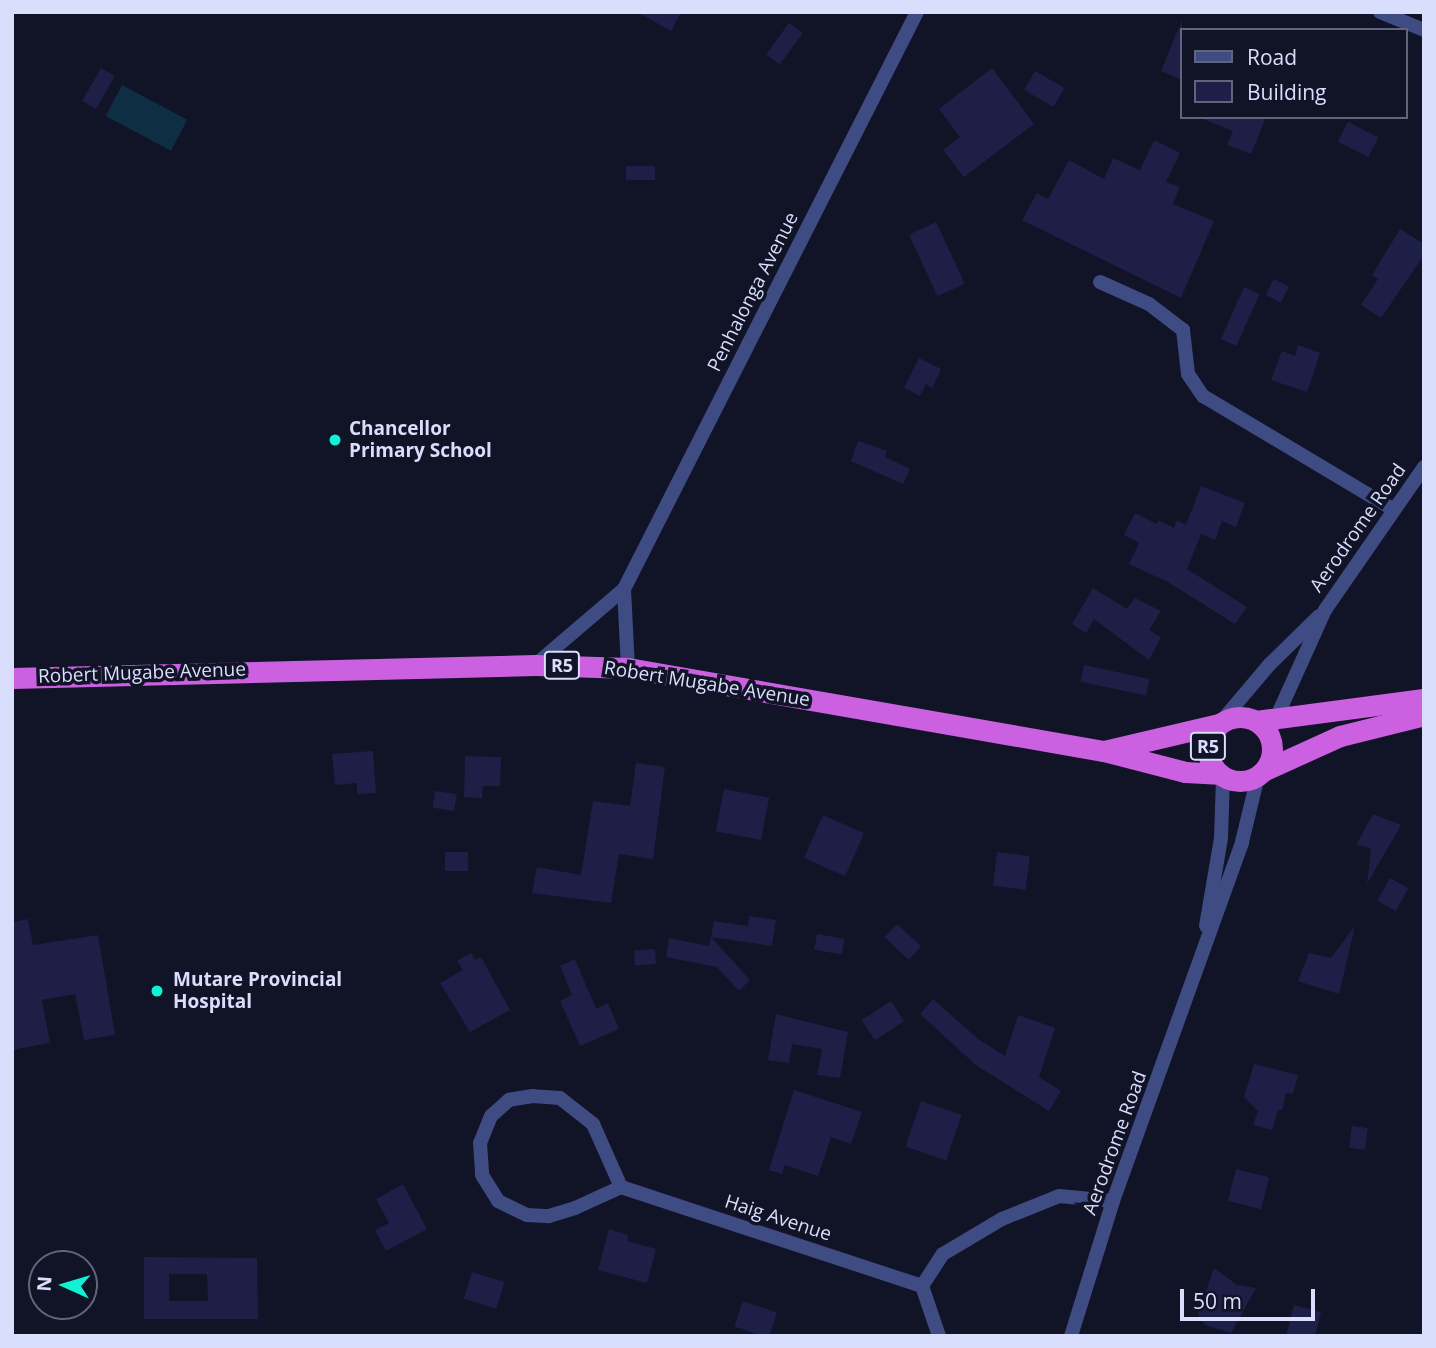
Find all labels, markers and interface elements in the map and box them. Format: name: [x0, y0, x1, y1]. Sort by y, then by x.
legend: [1180, 28, 1408, 119]
text: Road: [1247, 43, 1297, 71]
text: Building: [1247, 78, 1326, 106]
street label: Penhalonga Avenue: [703, 209, 803, 375]
place label: Chancellor Primary School: [349, 418, 492, 462]
marker: Chancellor Primary School: [327, 432, 343, 448]
street label: Aerodrome Road: [1305, 460, 1411, 596]
road number: R5: [543, 650, 581, 680]
street label: Robert Mugabe Avenue: [603, 656, 811, 712]
street label: Robert Mugabe Avenue: [38, 658, 246, 688]
road number: R5: [1189, 732, 1227, 760]
place label: Mutare Provincial Hospital: [173, 969, 342, 1013]
marker: Mutare Provincial Hospital: [147, 981, 167, 1001]
street label: Aerodrome Road: [1078, 1068, 1152, 1218]
street label: Haig Avenue: [722, 1190, 834, 1246]
north arrow: [28, 1250, 98, 1320]
scale bar: [1184, 1274, 1319, 1318]
text: N: [31, 1275, 58, 1292]
text: 50 m: [1193, 1287, 1242, 1315]

